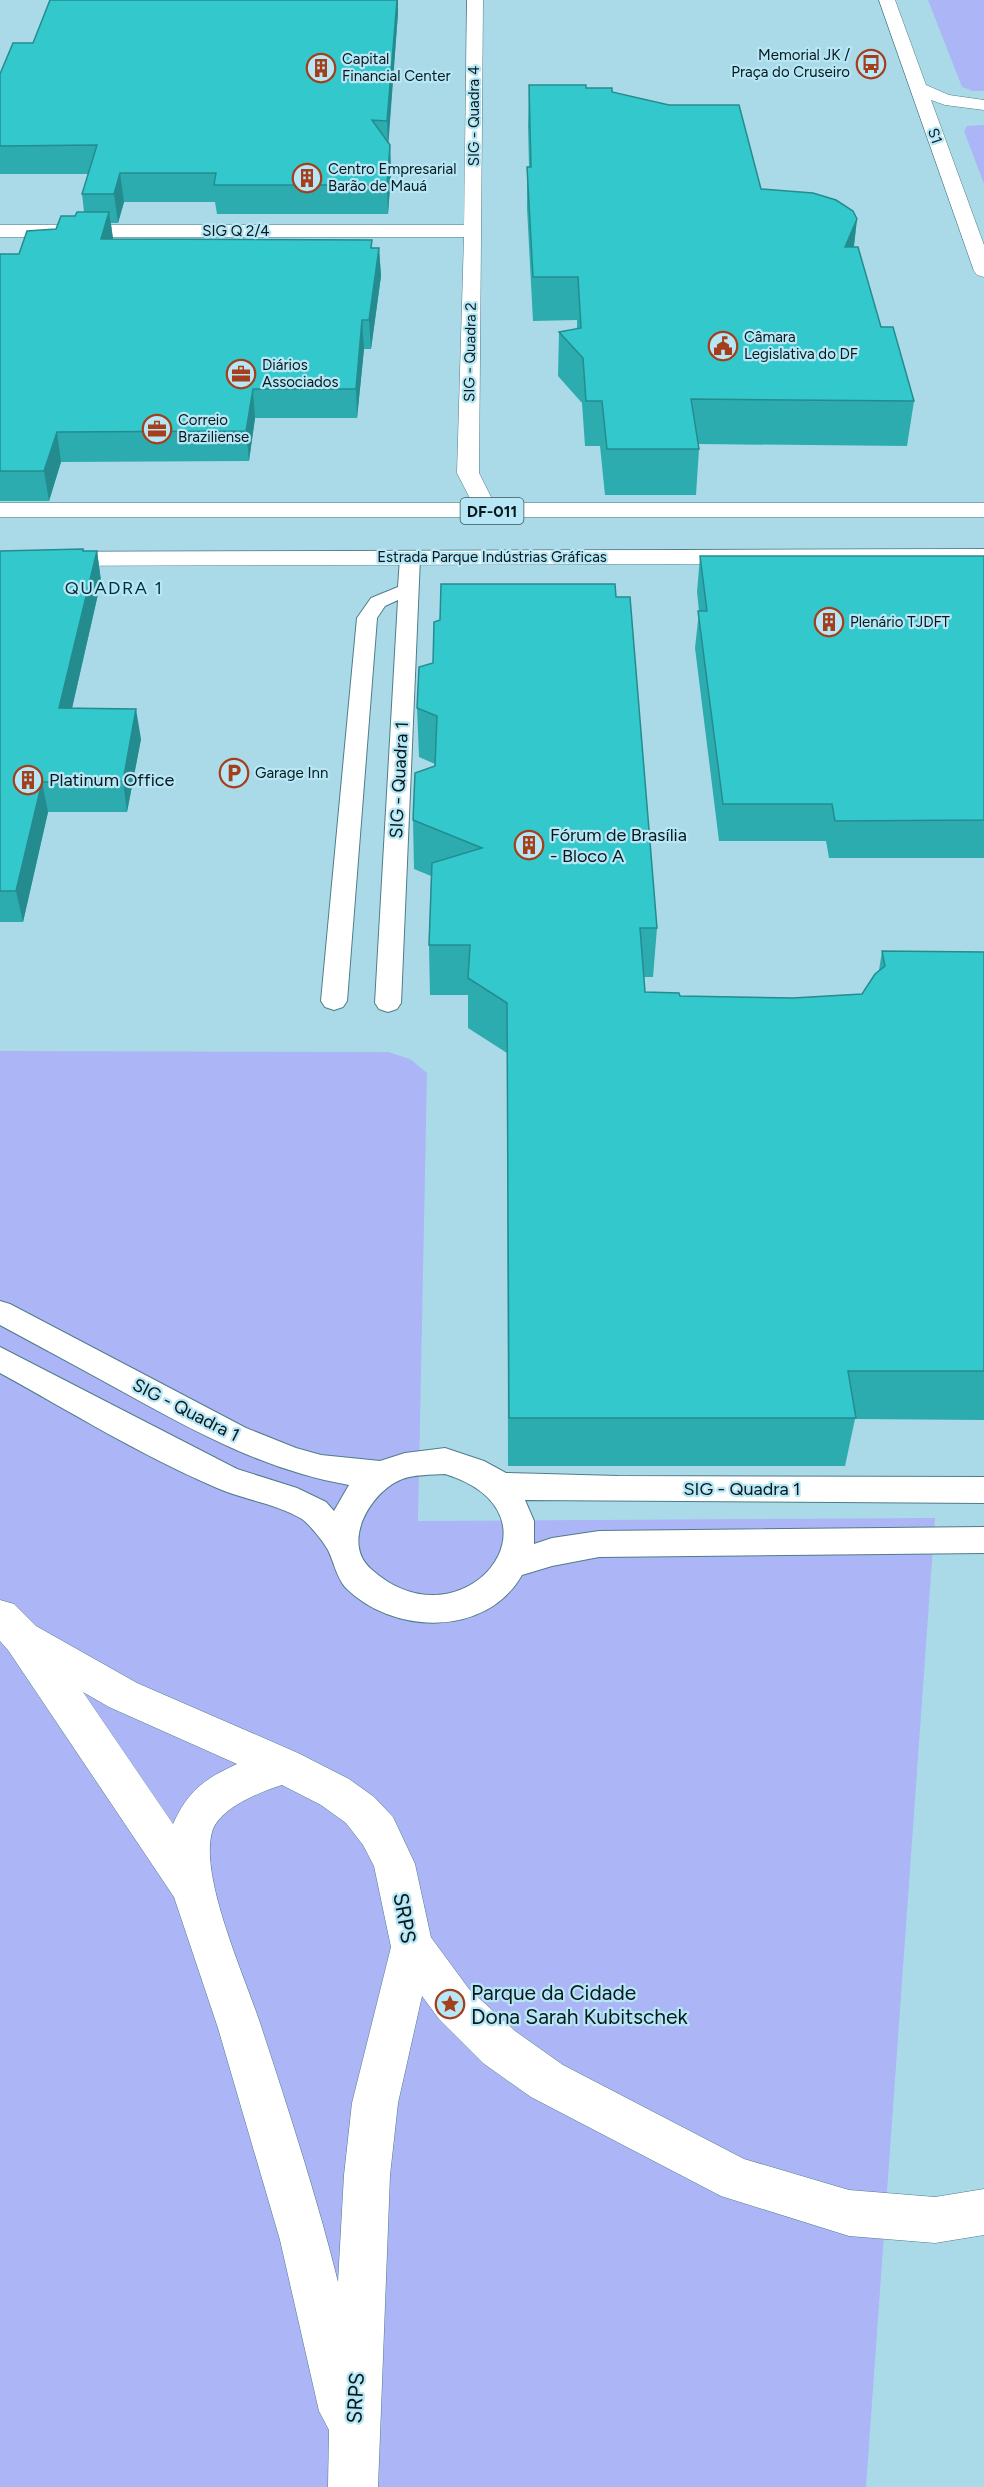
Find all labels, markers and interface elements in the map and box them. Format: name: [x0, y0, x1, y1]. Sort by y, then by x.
place label: Memorial JK / Praça do Cruseiro: [731, 46, 850, 81]
bus stop icon: Memorial JK / Praça do Cruseiro: [855, 48, 887, 80]
place label: Capital Financial Center: [342, 50, 451, 85]
building icon: Capital Financial Center: [305, 52, 337, 84]
street label: SIG - Quadra 4: [465, 66, 483, 166]
street label: S1: [924, 126, 946, 146]
place label: Centro Empresarial Barão de Mauá: [328, 160, 456, 195]
building icon: Centro Empresarial Barão de Mauá: [291, 162, 323, 194]
street label: SIG Q 2/4: [202, 222, 270, 240]
street label: SIG - Quadra 2: [460, 302, 480, 402]
place label: Câmara Legislativa do DF: [744, 328, 858, 363]
public building icon: Câmara Legislativa do DF: [707, 330, 739, 362]
place label: Diários Associados: [262, 356, 339, 391]
office icon: Diários Associados: [225, 358, 257, 390]
place label: Correio Braziliense: [178, 411, 249, 446]
office icon: Correio Braziliense: [141, 413, 173, 445]
road number: DF-011: [460, 498, 524, 524]
street label: Estrada Parque Indústrias Gráficas: [377, 548, 607, 566]
district label: QUADRA 1: [65, 577, 163, 599]
building icon: Plenário TJDFT: [813, 606, 845, 638]
place label: Plenário TJDFT: [850, 613, 951, 631]
street label: SIG - Quadra 1: [385, 721, 413, 839]
parking icon: Garage Inn: [218, 757, 250, 789]
building icon: Platinum Office: [12, 764, 44, 796]
place label: Garage Inn: [255, 764, 328, 782]
place label: Platinum Office: [49, 769, 175, 791]
place label: Fórum de Brasília - Bloco A: [550, 824, 687, 867]
building icon: Fórum de Brasília - Bloco A: [513, 829, 545, 861]
street label: SIG - Quadra 1: [129, 1374, 243, 1446]
street label: SIG - Quadra 1: [684, 1478, 800, 1500]
street label: SRPS: [388, 1891, 422, 1945]
place label: Parque da Cidade Dona Sarah Kubitschek: [471, 1980, 688, 2029]
place icon: Parque da Cidade Dona Sarah Kubitschek: [434, 1988, 466, 2020]
street label: SRPS: [341, 2372, 369, 2424]

